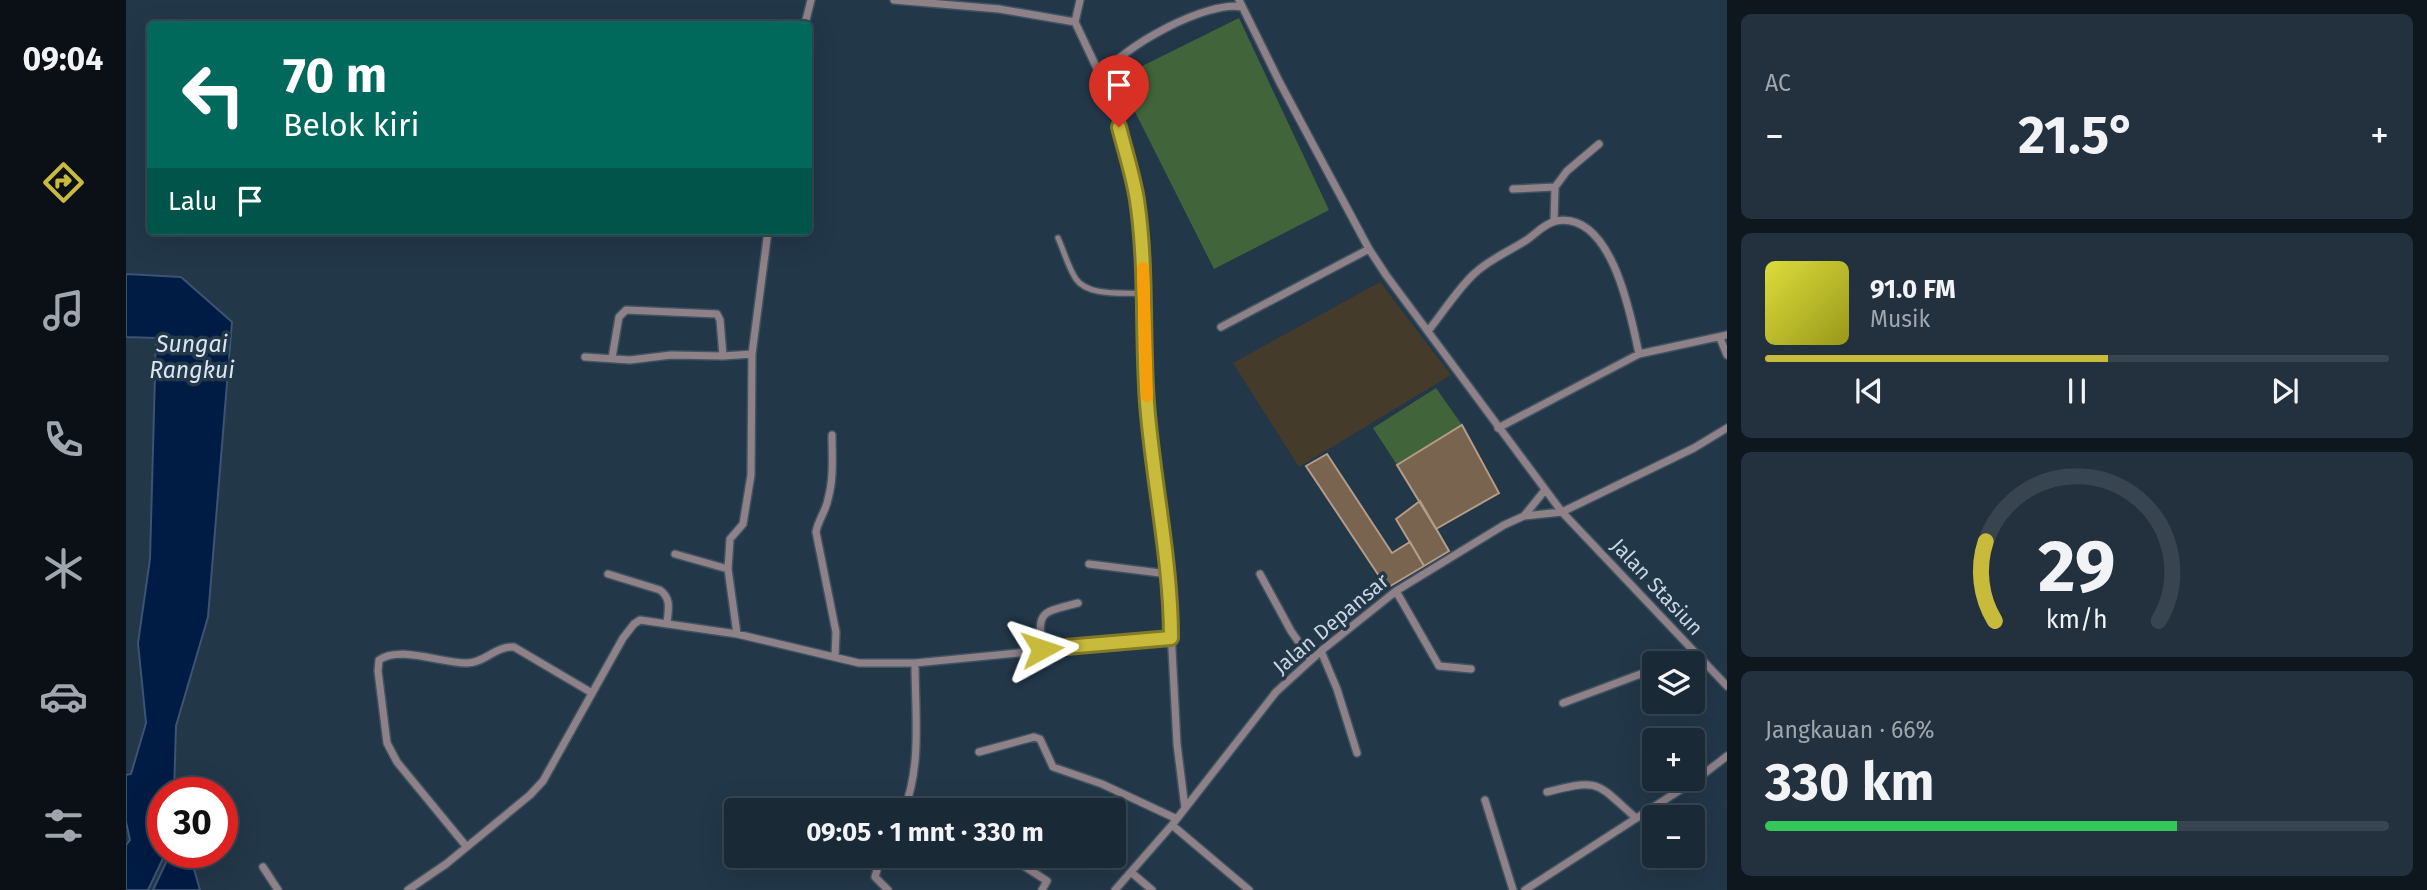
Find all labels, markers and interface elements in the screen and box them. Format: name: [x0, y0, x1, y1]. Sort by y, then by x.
text: 09:04: [23, 40, 103, 78]
text: 70 m: [283, 46, 387, 105]
icon: left: [168, 49, 259, 140]
pin: [1089, 55, 1149, 127]
icon: arrive: [1100, 66, 1138, 104]
text: AC: [1765, 69, 1791, 97]
text: 21.5°: [2018, 104, 2136, 167]
text: Belok kiri: [283, 106, 419, 144]
text: −: [1765, 113, 1784, 159]
text: +: [2370, 113, 2389, 159]
icon: directions: [39, 158, 88, 207]
icon: arrive: [231, 182, 269, 220]
text: Lalu: [168, 186, 217, 217]
text: 91.0 FM: [1870, 274, 1956, 305]
icon: music: [39, 286, 88, 335]
text: Musik: [1870, 305, 1930, 333]
water label: Sungai Rangkui: [149, 330, 235, 384]
icon: previous: [1850, 372, 1888, 410]
icon: pause: [2058, 372, 2096, 410]
icon: next: [2266, 372, 2304, 410]
icon: phone: [39, 415, 88, 464]
text: 29: [2038, 523, 2116, 610]
street label: Jalan Stasiun: [1605, 533, 1709, 641]
icon: climate: [39, 544, 88, 593]
street label: Jalan Depansar: [1268, 568, 1394, 680]
text: km/h: [2046, 604, 2108, 634]
position arrow: [1005, 612, 1079, 686]
map controls: [1642, 651, 1705, 868]
button: layers: [1642, 651, 1705, 714]
icon: car: [39, 672, 88, 721]
text: Jangkauan · 66%: [1765, 716, 1935, 744]
button: +: [1642, 728, 1705, 791]
text: 330 km: [1765, 751, 1934, 814]
speed limit sign: 30: [147, 777, 238, 868]
icon: filters: [39, 801, 88, 850]
button: −: [1642, 805, 1705, 868]
text: 09:05 · 1 mnt · 330 m: [806, 817, 1044, 848]

